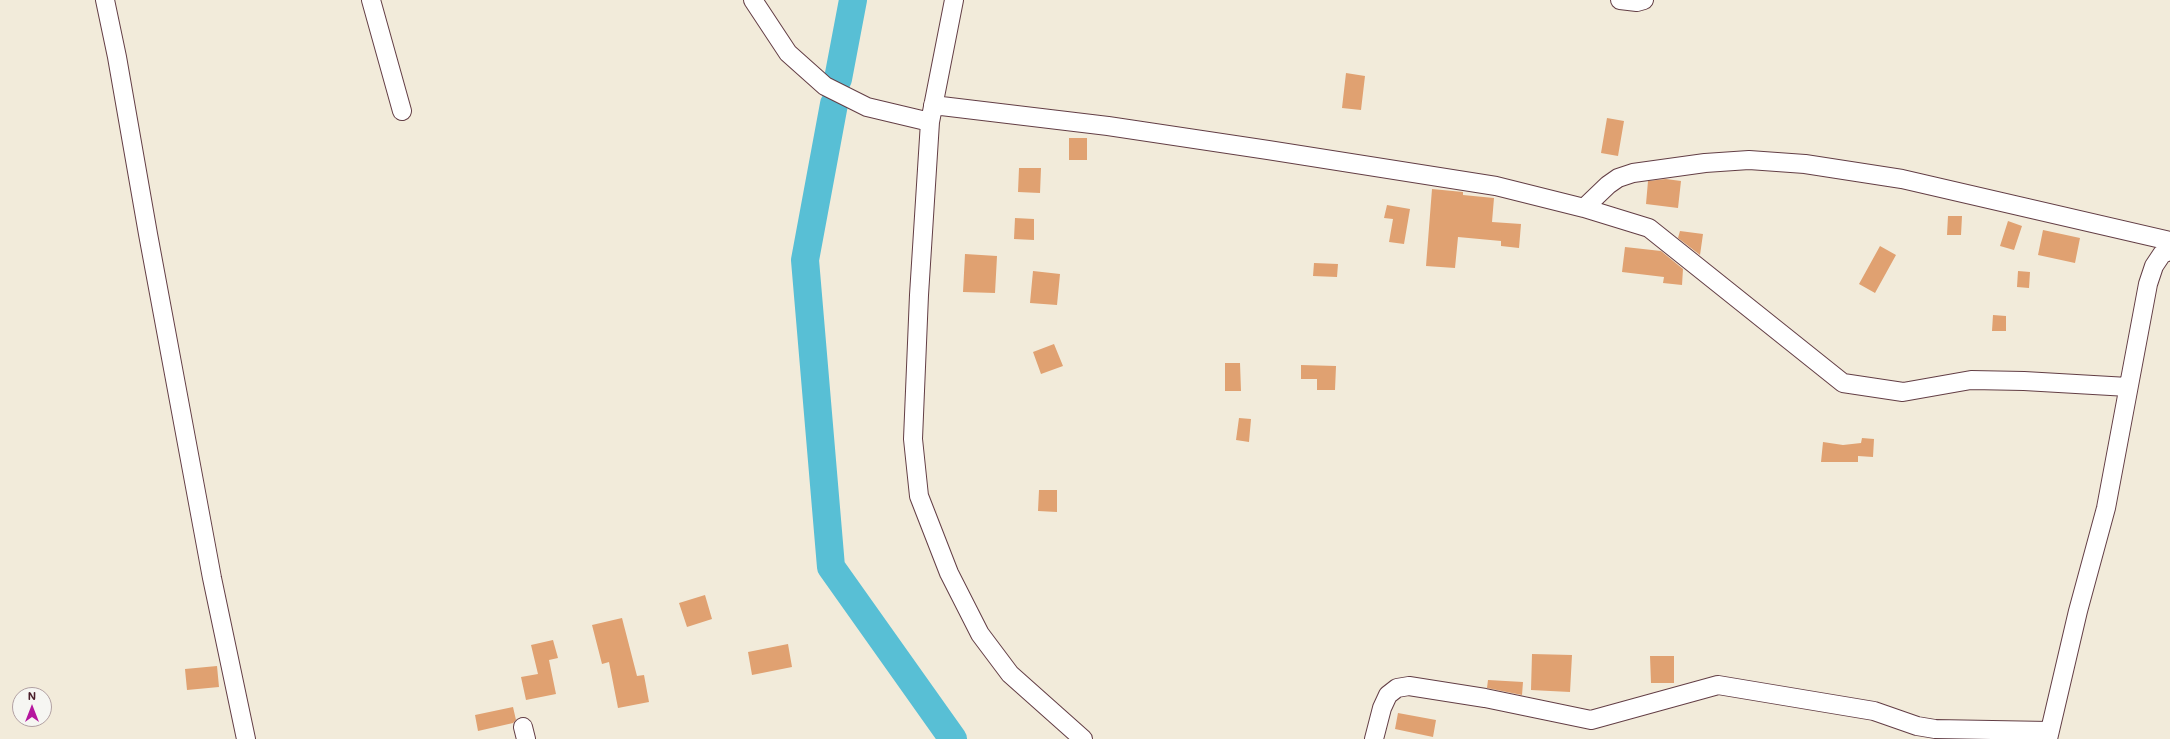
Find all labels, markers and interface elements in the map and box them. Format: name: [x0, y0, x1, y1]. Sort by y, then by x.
north arrow: [12, 687, 52, 727]
text: N: [28, 688, 36, 703]

